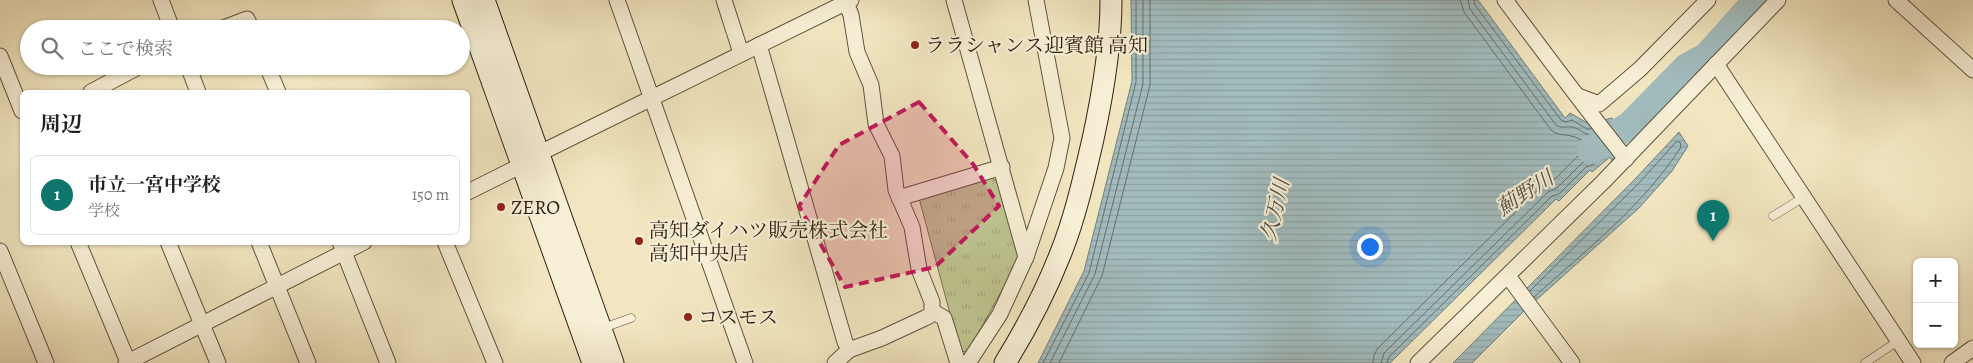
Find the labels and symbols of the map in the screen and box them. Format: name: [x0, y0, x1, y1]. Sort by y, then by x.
place label: ララシャンス迎賓館 高知: [925, 32, 1148, 59]
marker: ララシャンス迎賓館 高知: [909, 39, 921, 51]
water label: 薊野川: [1491, 163, 1561, 222]
water label: 久万川: [1254, 174, 1296, 244]
place label: ZERO: [511, 194, 560, 221]
pin: 1: [1697, 200, 1729, 241]
marker: ZERO: [495, 201, 507, 213]
place label: 高知ダイハツ販売株式会社 高知中央店: [649, 217, 888, 267]
your location: [1357, 234, 1383, 260]
marker: 高知ダイハツ販売株式会社 高知中央店: [633, 235, 645, 247]
place label: コスモス: [698, 304, 778, 331]
marker: コスモス: [682, 311, 694, 323]

